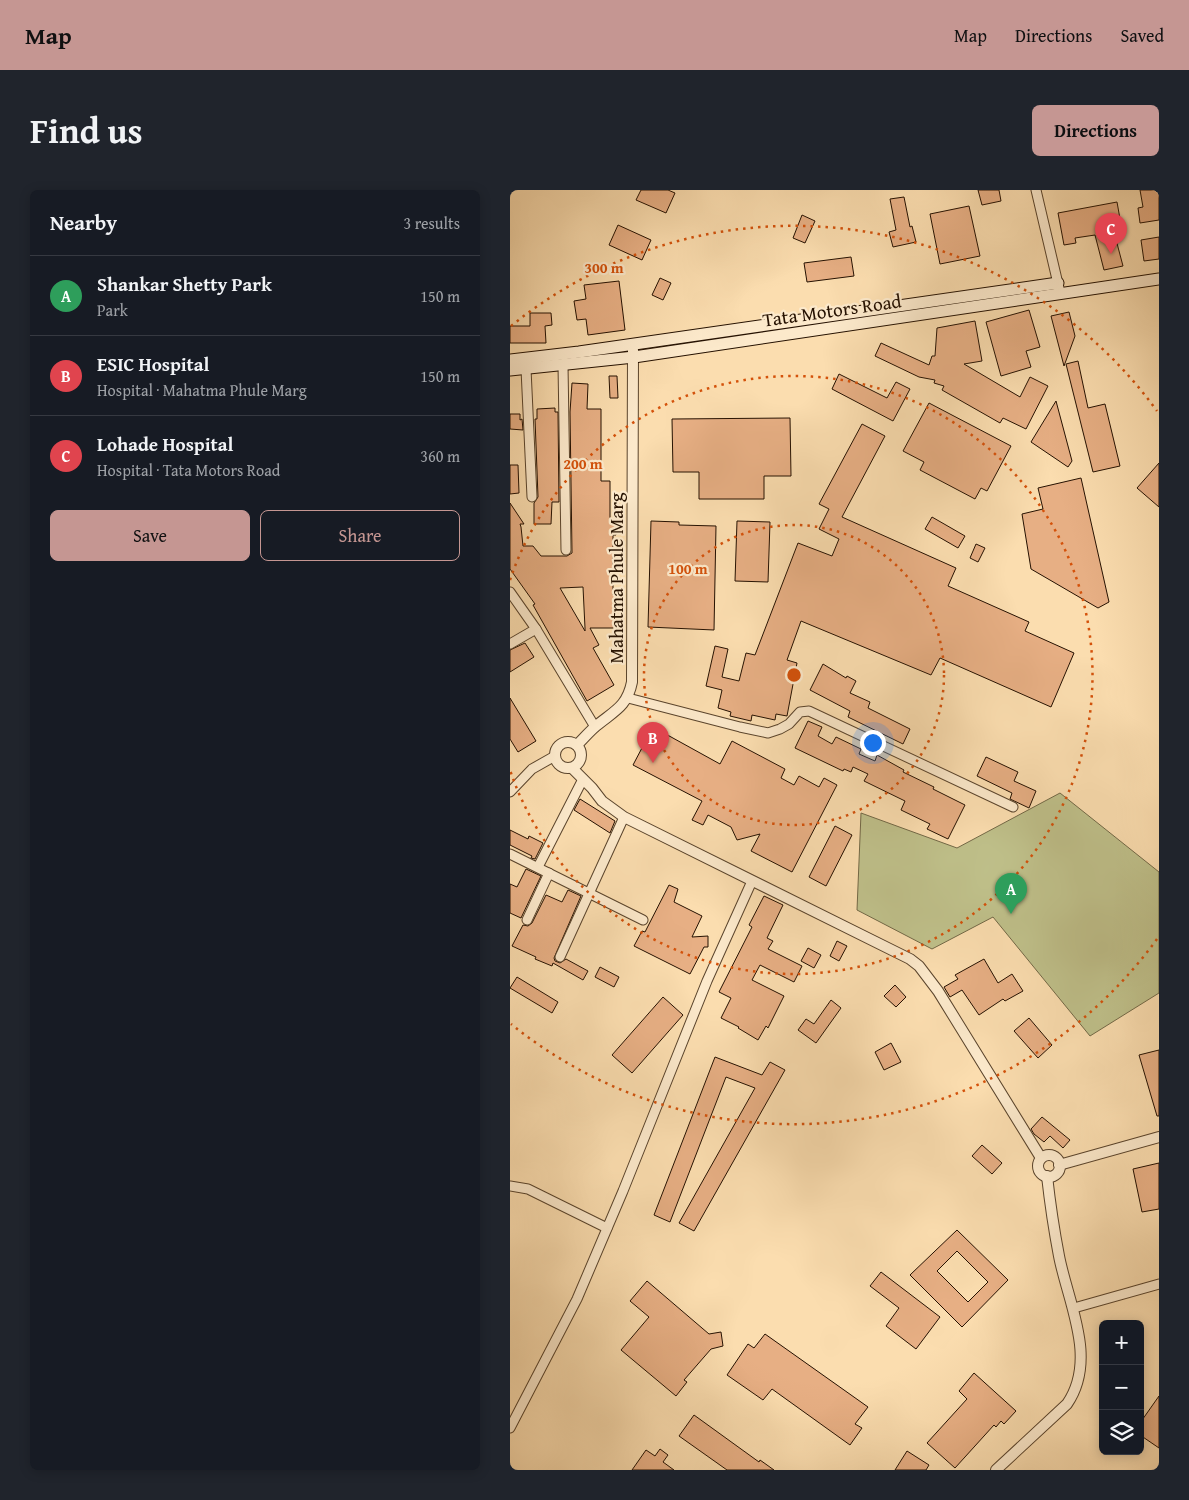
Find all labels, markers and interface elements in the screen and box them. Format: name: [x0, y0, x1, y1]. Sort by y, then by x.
text: Map: [25, 18, 72, 53]
text: Map: [954, 22, 987, 49]
text: Directions: [1015, 22, 1092, 49]
text: Saved: [1120, 22, 1164, 49]
text: Find us: [30, 105, 143, 156]
button: Directions: [1032, 105, 1159, 156]
text: Nearby: [50, 207, 117, 238]
text: 3 results: [403, 211, 460, 235]
pin: C: [1095, 213, 1127, 254]
text: 300 m: [584, 257, 624, 278]
text: Shankar Shetty Park: [97, 270, 272, 298]
text: A: [61, 284, 71, 308]
text: 150 m: [420, 284, 460, 308]
street label: Tata Motors Road: [761, 286, 904, 334]
text: Park: [97, 298, 128, 322]
text: ESIC Hospital: [97, 350, 209, 378]
text: B: [61, 364, 71, 388]
text: 150 m: [420, 364, 460, 388]
text: Hospital · Mahatma Phule Marg: [97, 378, 307, 402]
text: Lohade Hospital: [97, 430, 233, 458]
text: C: [61, 444, 71, 468]
text: 360 m: [420, 444, 460, 468]
text: 200 m: [563, 453, 603, 474]
text: Hospital · Tata Motors Road: [97, 458, 280, 482]
street label: Mahatma Phule Marg: [602, 492, 630, 664]
button: Save: [50, 510, 250, 561]
button: Share: [260, 510, 460, 561]
text: 100 m: [668, 558, 708, 579]
centre of rings: [785, 666, 803, 684]
pin: B: [637, 722, 669, 763]
your location: [860, 730, 886, 756]
pin: A: [995, 873, 1027, 914]
map controls: [1099, 1320, 1144, 1455]
button: +: [1099, 1320, 1144, 1365]
button: −: [1099, 1365, 1144, 1410]
button: layers: [1099, 1410, 1144, 1455]

